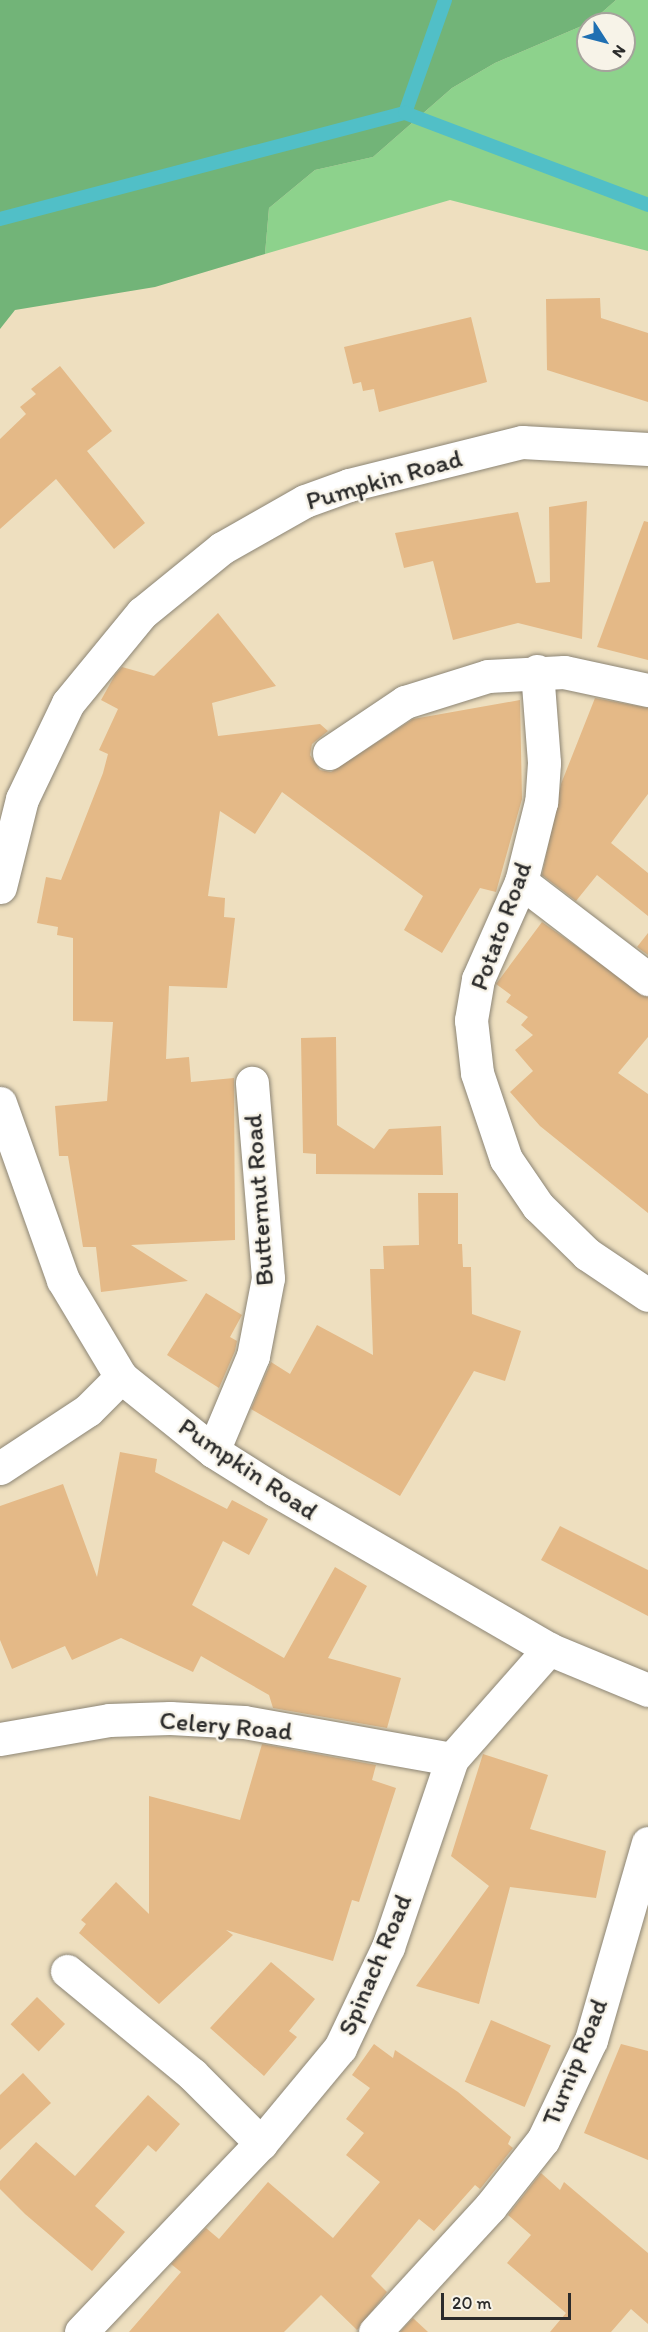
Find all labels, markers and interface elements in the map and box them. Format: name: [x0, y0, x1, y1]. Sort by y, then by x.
north arrow: [576, 12, 636, 72]
text: N: [608, 42, 630, 62]
street label: Pumpkin Road: [303, 443, 465, 517]
street label: Potato Road: [463, 857, 539, 995]
street label: Butternut Road: [237, 1113, 281, 1287]
street label: Pumpkin Road: [173, 1411, 323, 1527]
street label: Celery Road: [159, 1705, 293, 1747]
street label: Spinach Road: [331, 1890, 419, 2040]
street label: Turnip Road: [536, 1994, 614, 2130]
scale bar: [444, 2281, 574, 2319]
text: 20 m: [452, 2292, 492, 2314]

